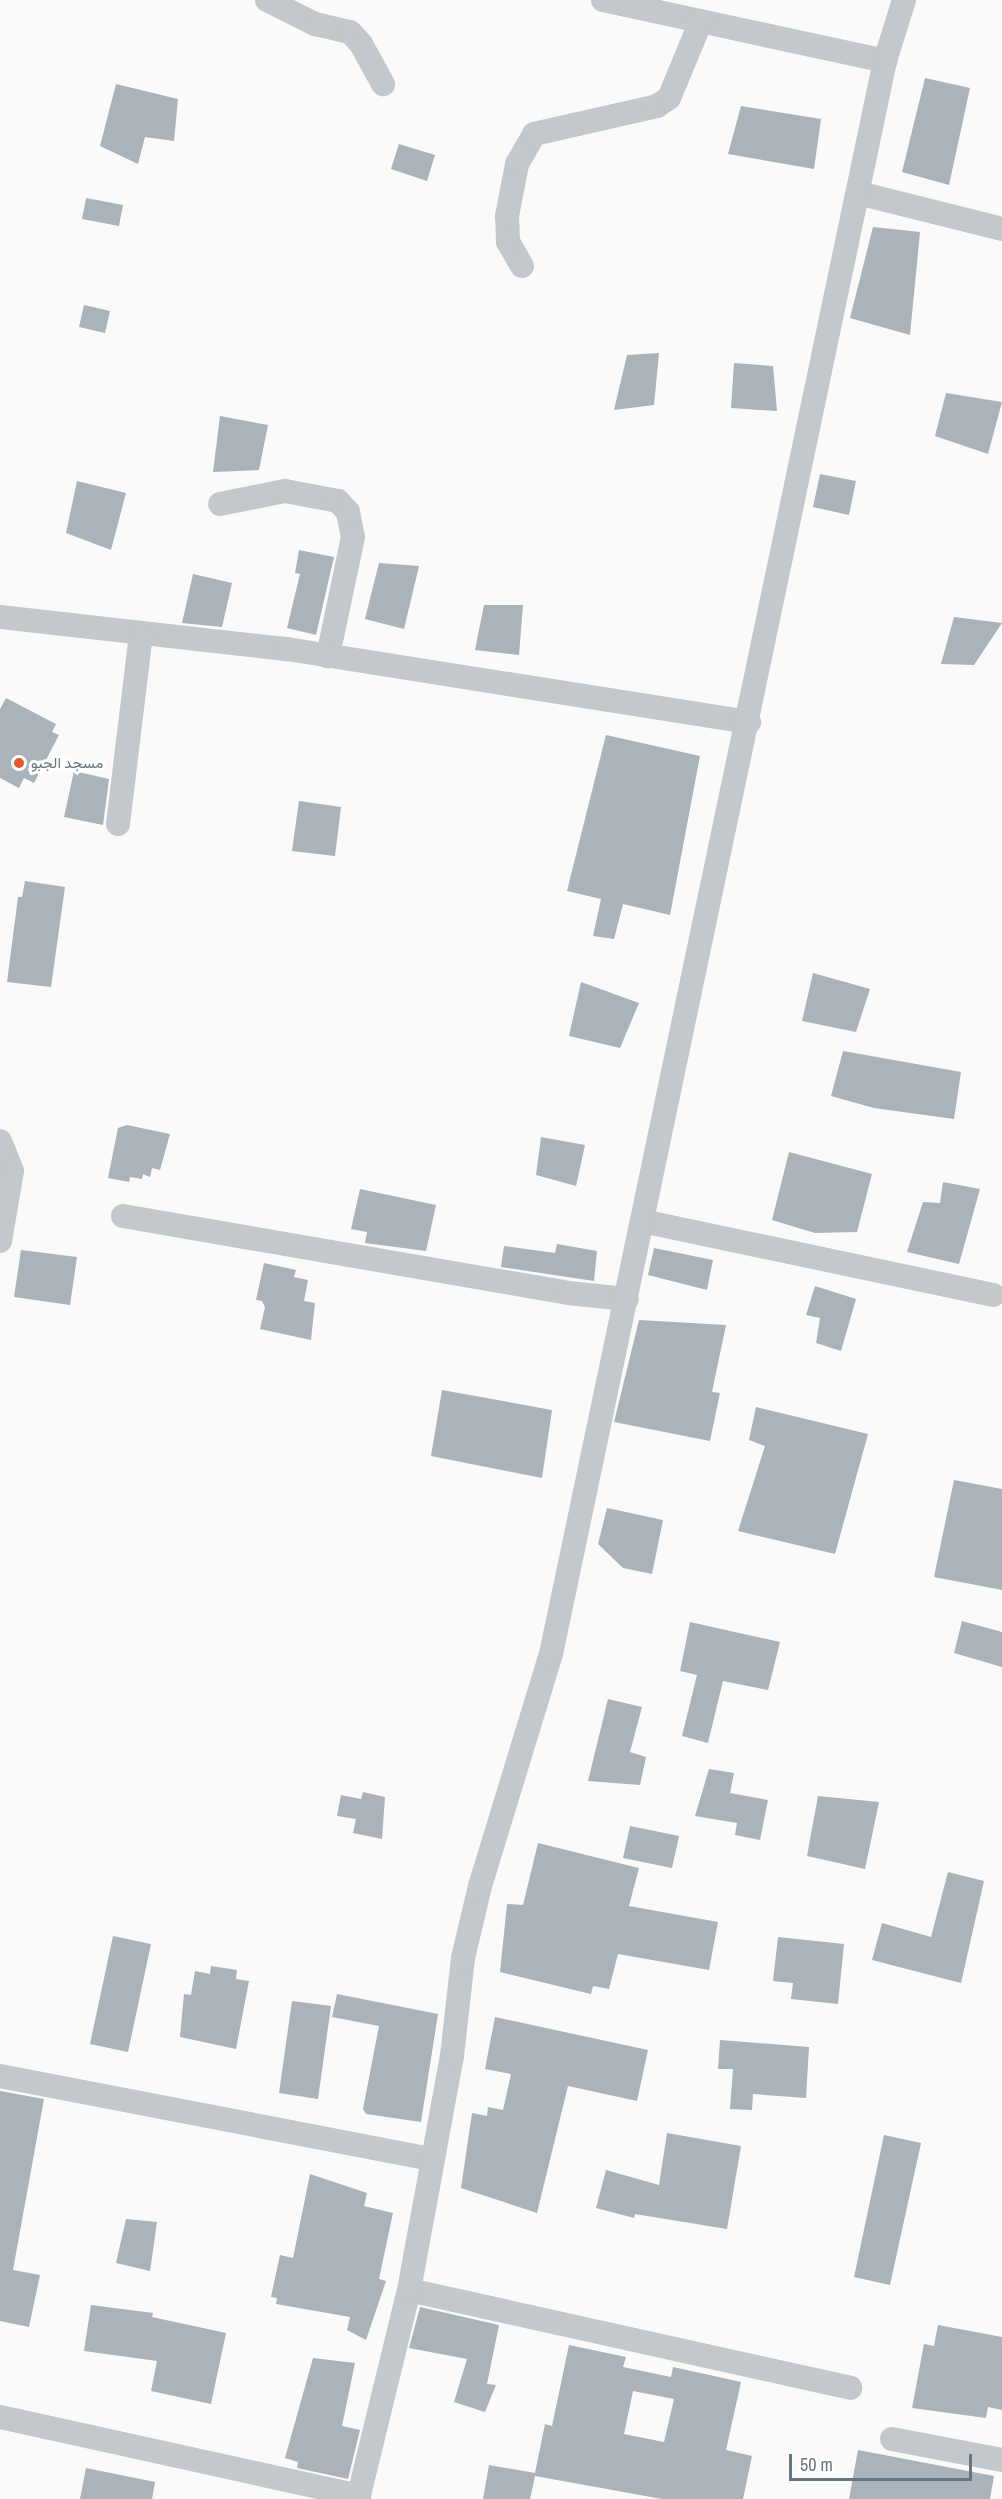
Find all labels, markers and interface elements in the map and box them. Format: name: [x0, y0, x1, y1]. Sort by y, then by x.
place label: مسجد الجبو: [31, 754, 103, 772]
marker: مسجد الجبو: [12, 756, 26, 770]
scale bar: [792, 2442, 975, 2480]
text: 50 m: [800, 2452, 833, 2477]

